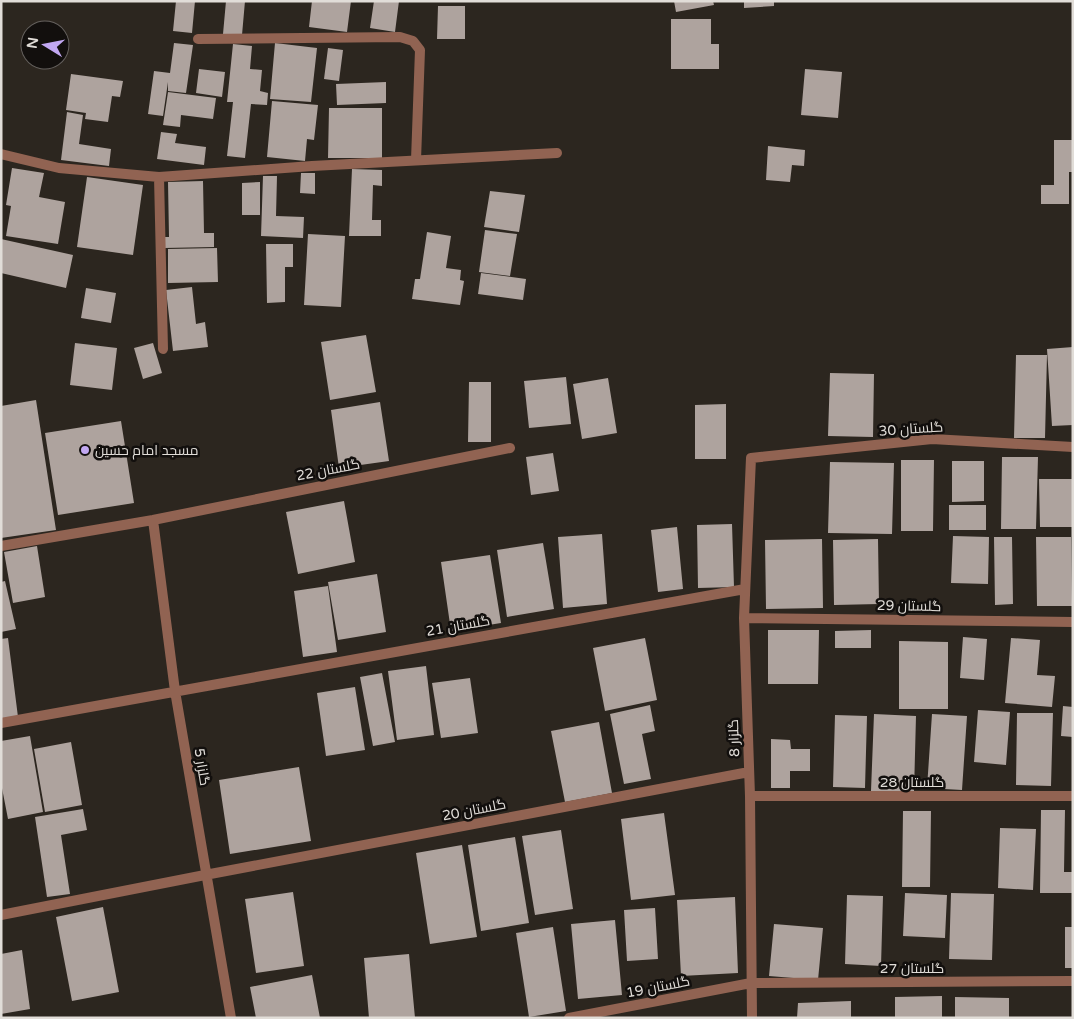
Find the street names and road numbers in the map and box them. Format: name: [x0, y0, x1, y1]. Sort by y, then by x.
street label: گلستان 30: [878, 418, 944, 440]
street label: گلستان 22: [295, 455, 361, 485]
street label: گلستان 29: [877, 597, 941, 615]
street label: گلستان 21: [425, 612, 491, 640]
street label: گلزار 8: [725, 719, 743, 757]
street label: گلزار 5: [191, 747, 213, 787]
street label: گلستان 28: [880, 774, 944, 791]
street label: گلستان 20: [441, 795, 507, 825]
street label: گلستان 27: [880, 960, 944, 977]
street label: گلستان 19: [625, 972, 691, 1002]

